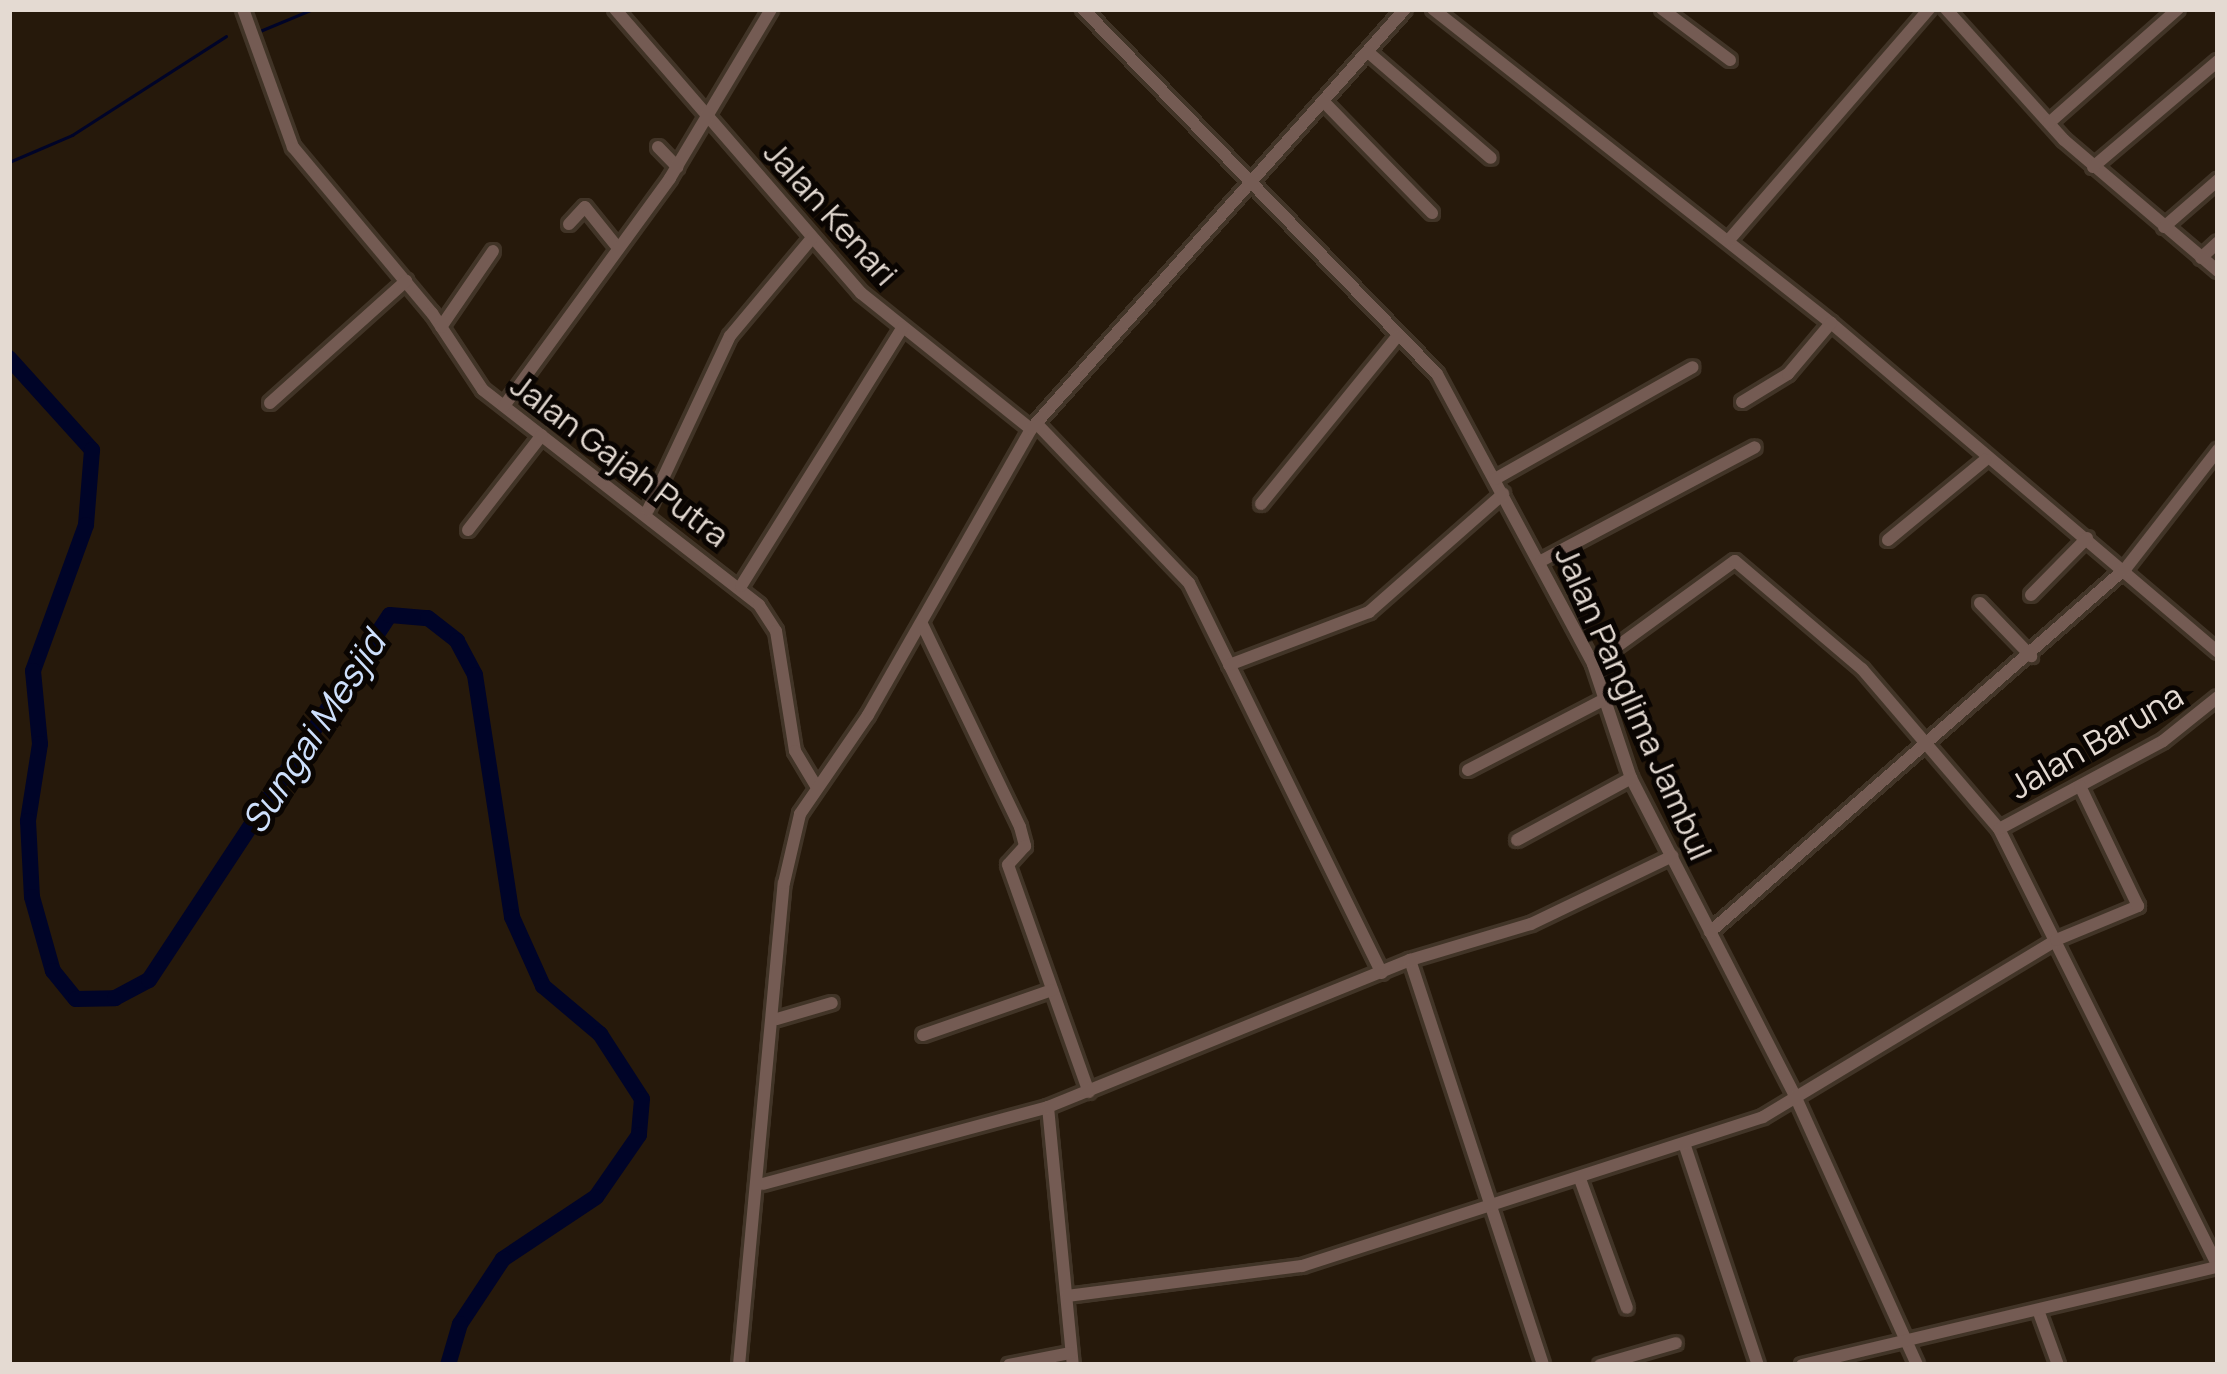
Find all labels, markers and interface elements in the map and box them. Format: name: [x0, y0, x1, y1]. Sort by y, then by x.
street label: Jalan Kenari: [756, 133, 906, 293]
street label: Jalan Gajah Putra: [503, 365, 737, 555]
street label: Jalan Panglima Jambul: [1547, 540, 1721, 866]
water label: Sungai Mesjid: [232, 623, 394, 841]
street label: Jalan Baruna: [2002, 675, 2190, 807]

